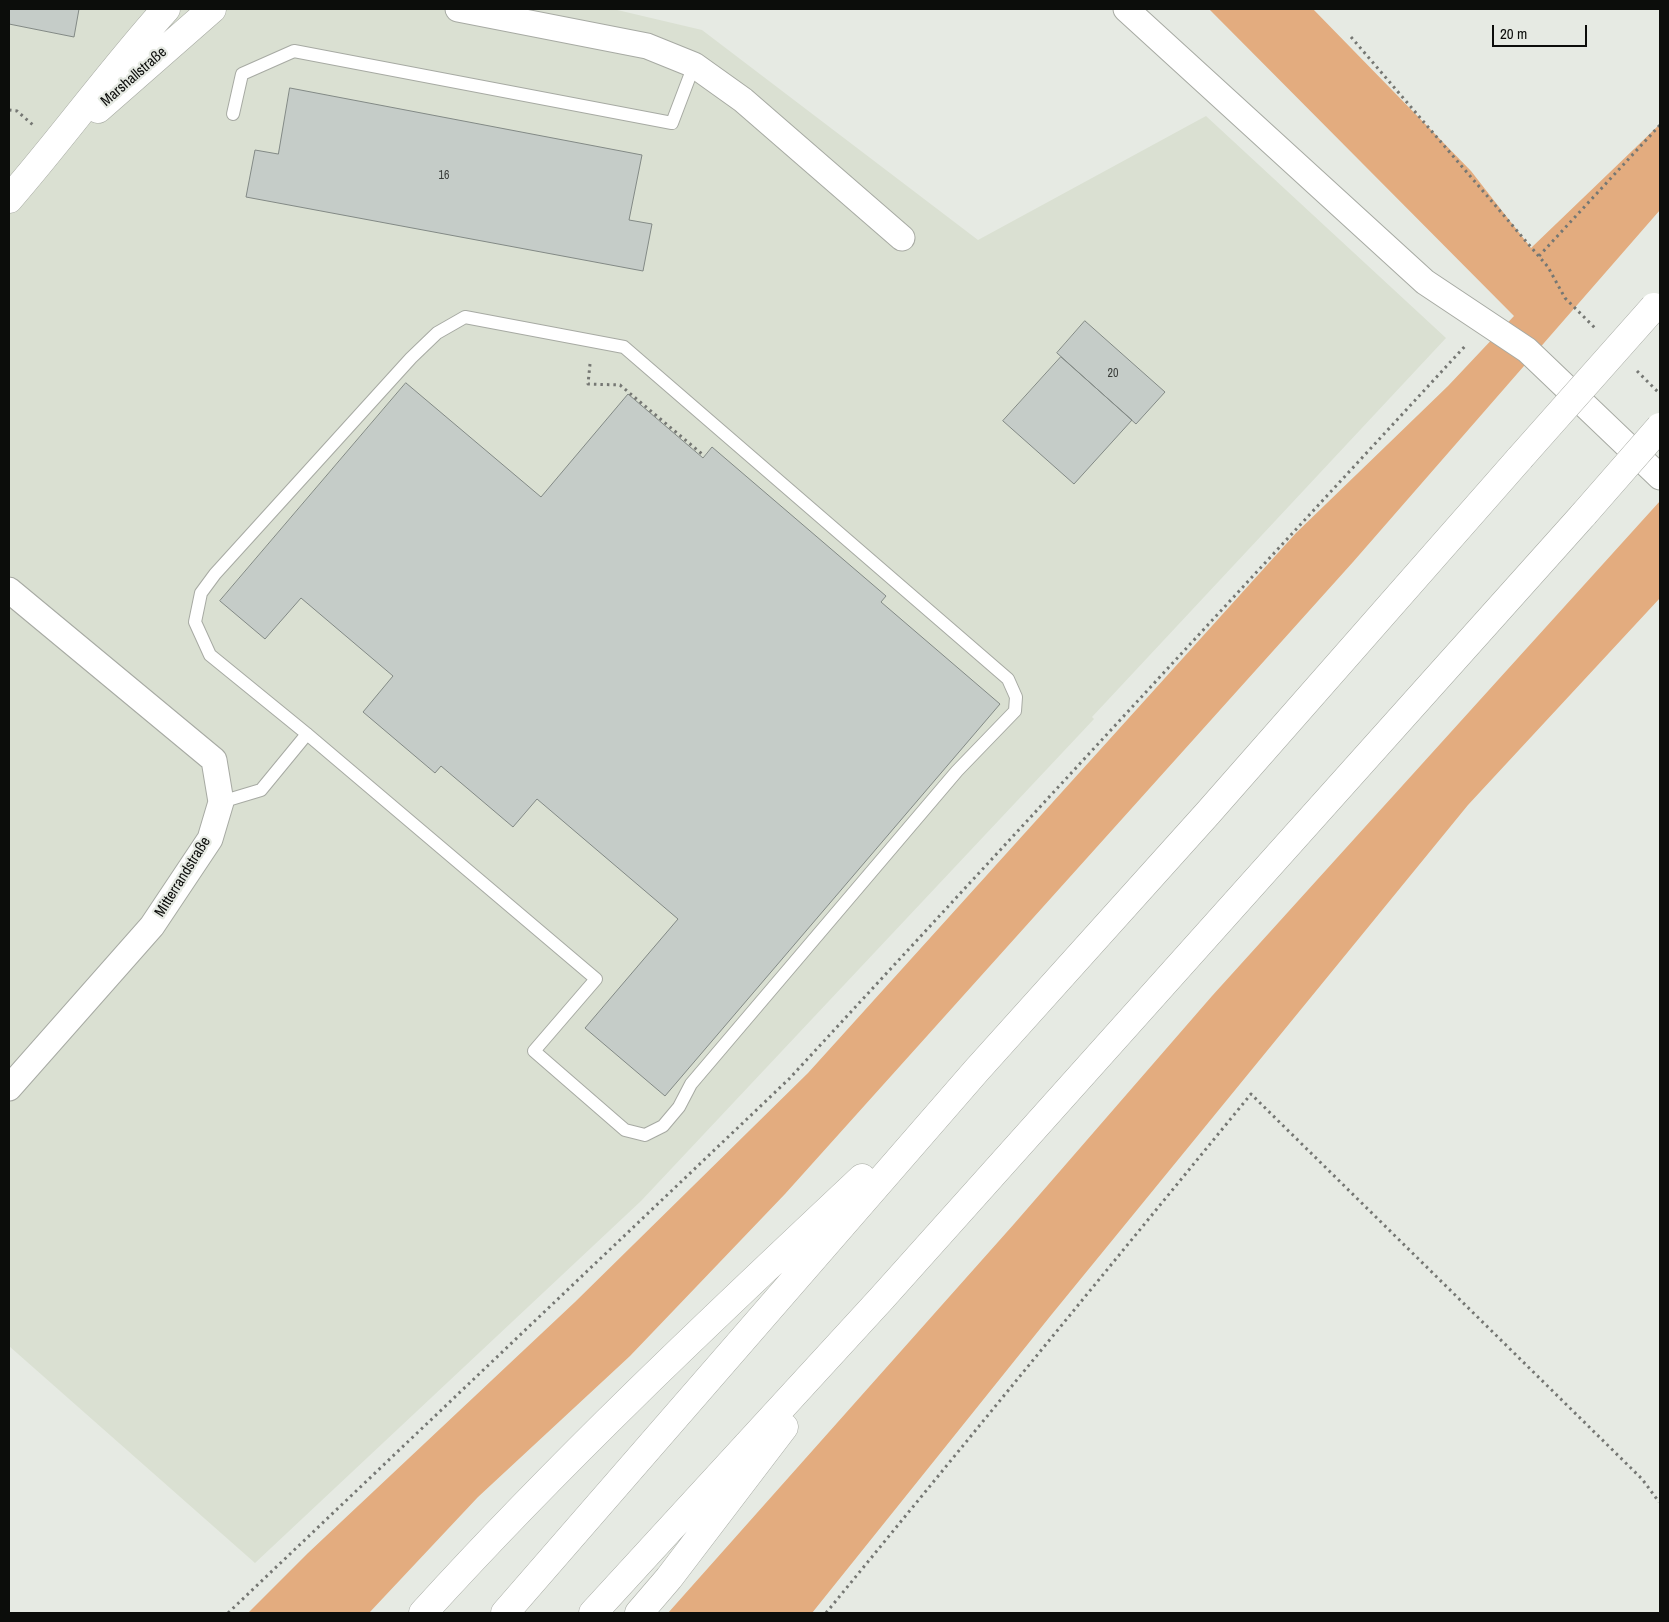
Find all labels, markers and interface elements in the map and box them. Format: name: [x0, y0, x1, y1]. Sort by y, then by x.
scale bar: [1494, 15, 1589, 47]
text: 20 m: [1500, 23, 1527, 44]
street label: Marshallstraße: [97, 44, 171, 110]
house number: 16: [439, 169, 449, 183]
house number: 20: [1108, 367, 1118, 381]
street label: Mitterrandstraße: [151, 834, 215, 920]

